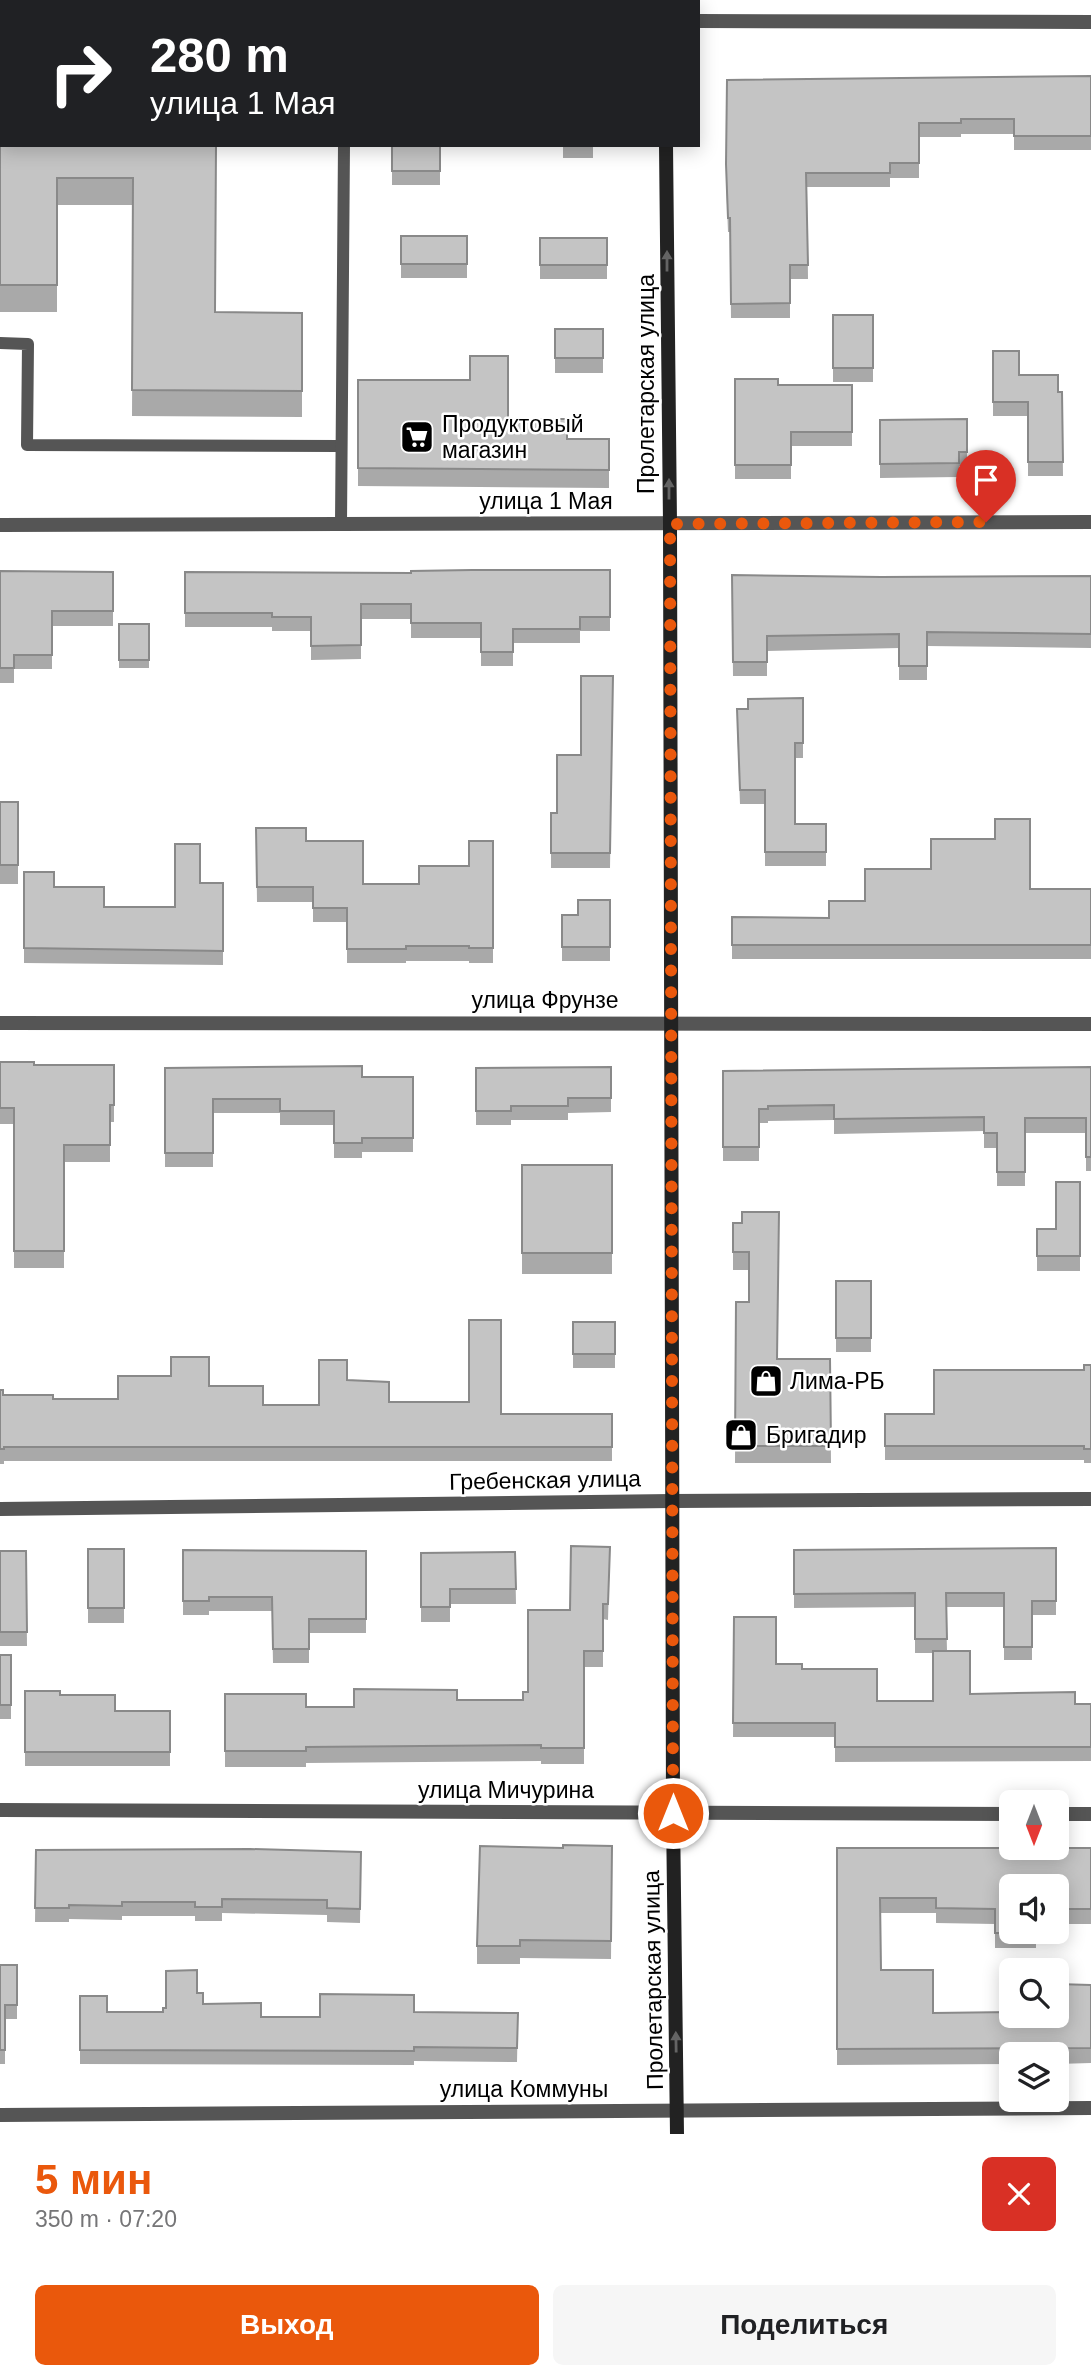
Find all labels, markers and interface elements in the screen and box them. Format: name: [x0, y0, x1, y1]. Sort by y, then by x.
icon: right: [35, 28, 126, 119]
text: 280 m: [150, 28, 289, 82]
text: улица 1 Мая: [150, 85, 336, 121]
one-way arrow: [662, 250, 673, 272]
street label: Пролетарская улица: [633, 274, 659, 494]
place label: Продуктовый магазин: [442, 411, 584, 463]
supermarket icon: Продуктовый магазин: [398, 418, 436, 456]
pin: [956, 450, 1016, 522]
icon: arrive: [967, 461, 1005, 499]
one-way arrow: [663, 478, 675, 500]
street label: улица 1 Мая: [479, 488, 613, 514]
street label: улица Фрунзе: [472, 987, 618, 1013]
shop icon: Лима-РБ: [747, 1362, 785, 1400]
place label: Лима-РБ: [790, 1368, 885, 1394]
shop icon: Бригадир: [722, 1416, 760, 1454]
place label: Бригадир: [766, 1422, 866, 1448]
street label: Гребенская улица: [449, 1465, 641, 1495]
position arrow: [636, 1776, 710, 1850]
street label: улица Мичурина: [418, 1777, 594, 1803]
north arrow: [999, 1790, 1069, 1860]
map controls: [999, 1790, 1069, 2112]
street label: Пролетарская улица: [638, 1870, 668, 2090]
button: sound: [999, 1874, 1069, 1944]
button: search: [999, 1958, 1069, 2028]
one-way arrow: [670, 2031, 682, 2053]
button: layers: [999, 2042, 1069, 2112]
street label: улица Коммуны: [440, 2076, 608, 2102]
text: 5 мин: [35, 2156, 152, 2203]
button: close: [982, 2157, 1056, 2231]
text: 350 m · 07:20: [35, 2206, 177, 2232]
button: Выход: [35, 2285, 539, 2365]
button: Поделиться: [553, 2285, 1056, 2365]

